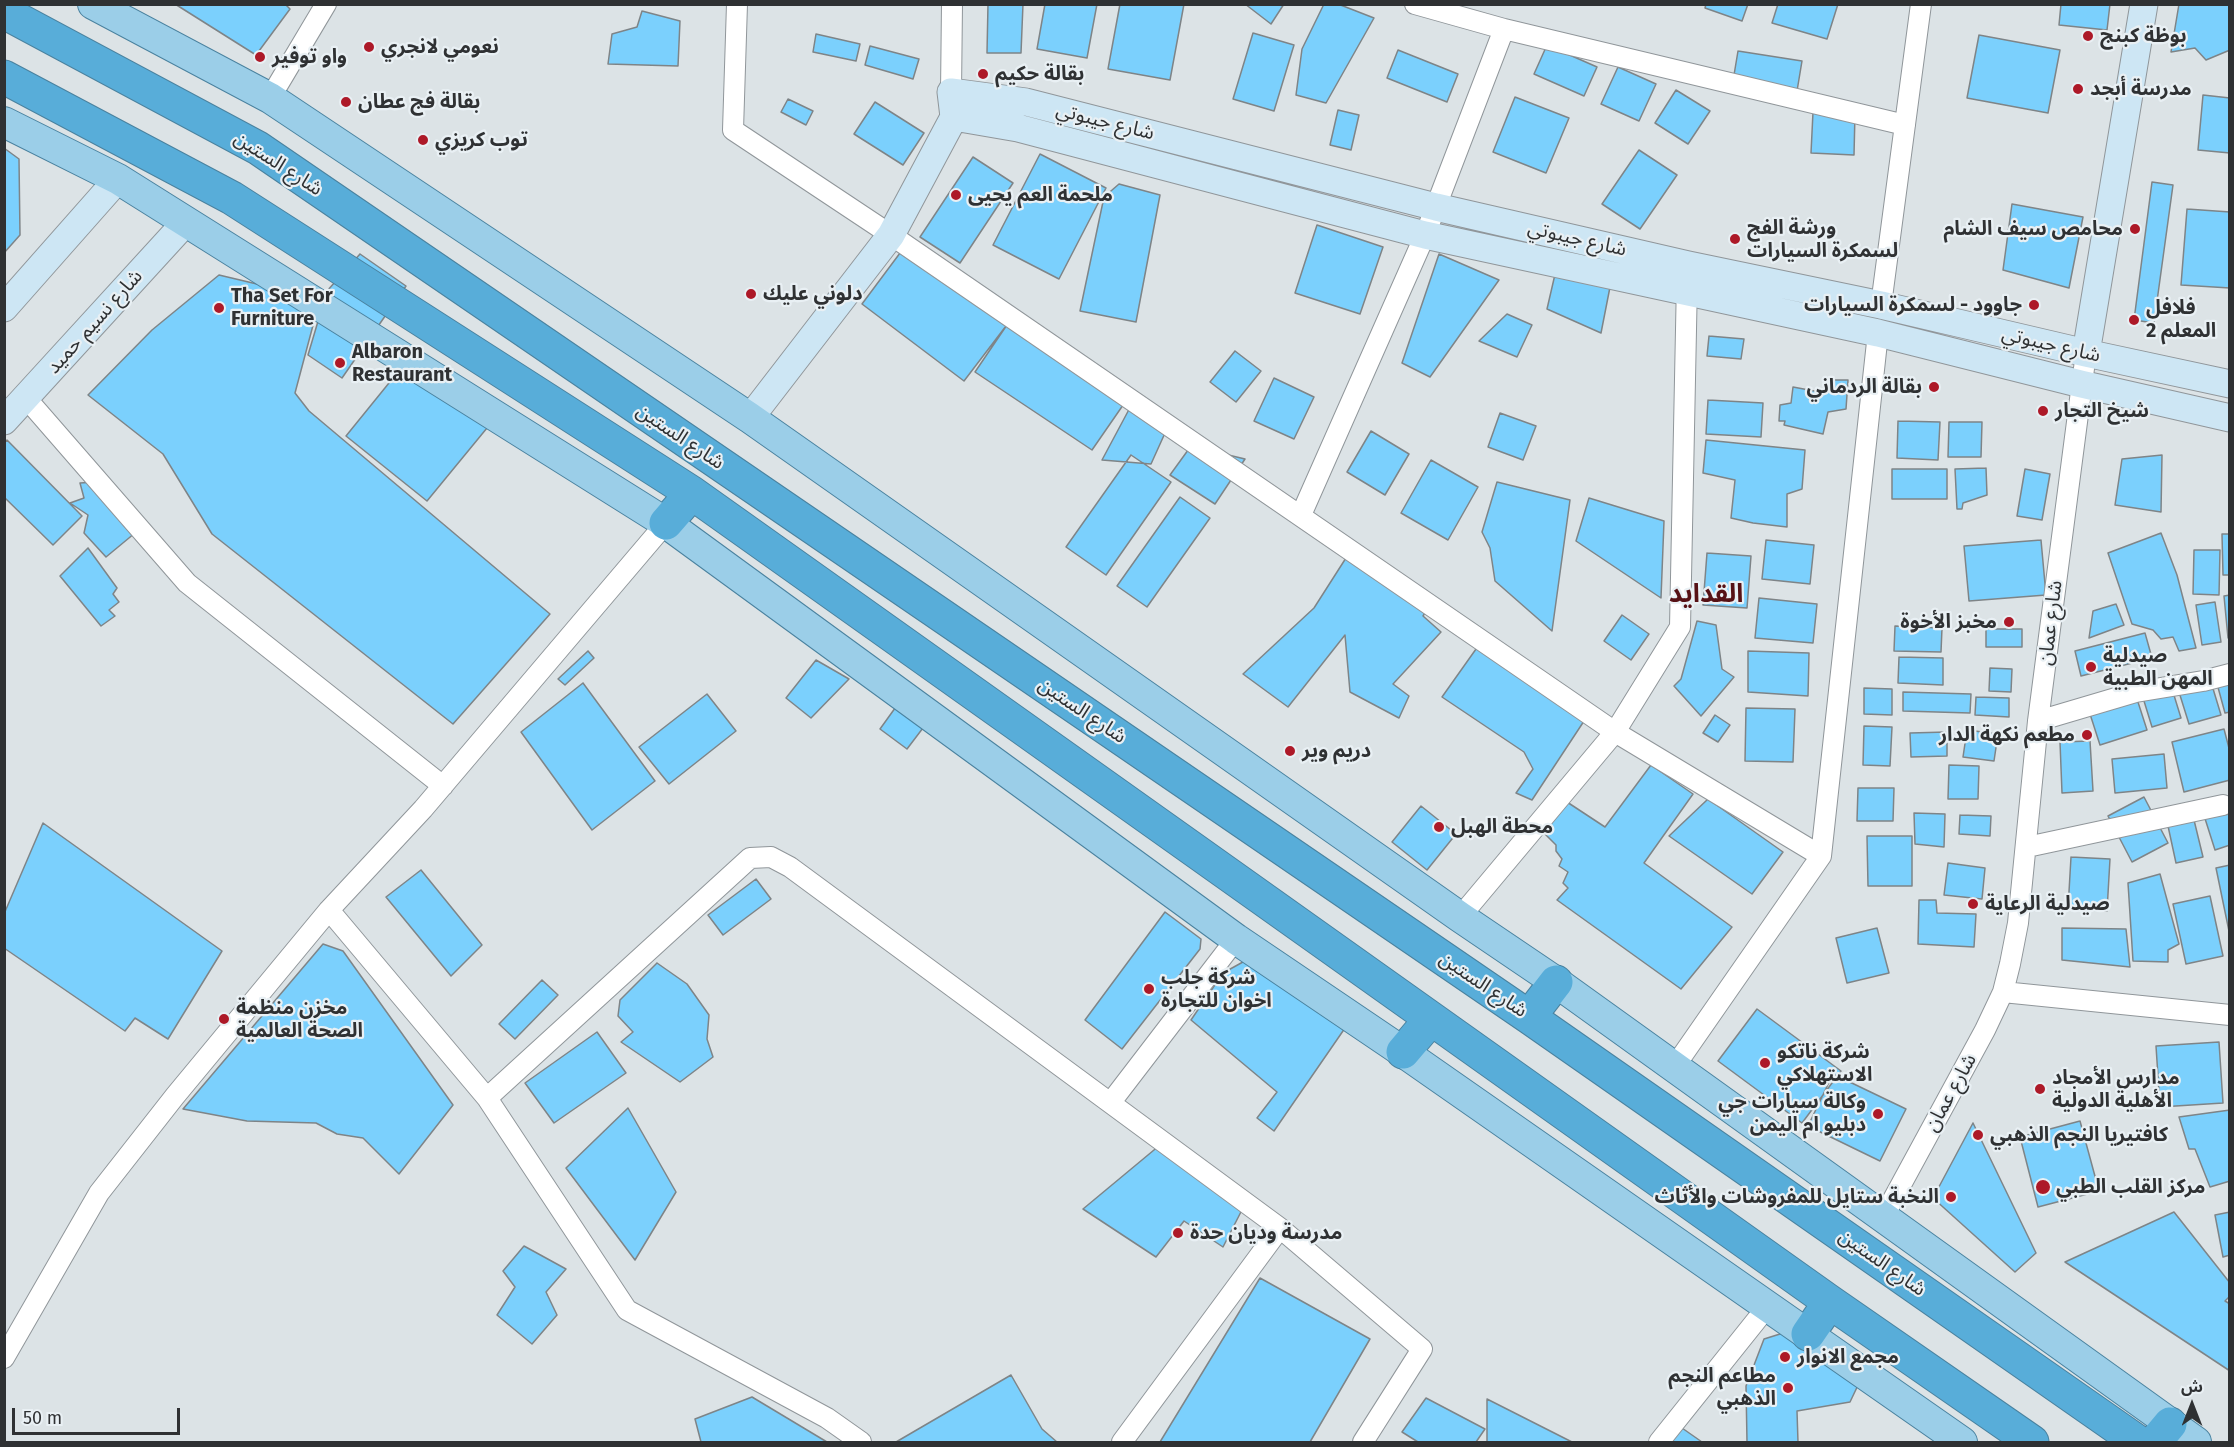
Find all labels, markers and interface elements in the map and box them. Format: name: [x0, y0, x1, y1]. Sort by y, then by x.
place label: بوظة كبنج: [2100, 24, 2187, 48]
marker: بوظة كبنج: [2081, 29, 2095, 43]
place label: نعومي لانجري: [381, 35, 499, 59]
marker: نعومي لانجري: [362, 40, 376, 54]
place label: واو توفير: [272, 45, 347, 69]
marker: واو توفير: [253, 50, 267, 64]
place label: بقالة حكيم: [995, 62, 1084, 86]
marker: بقالة حكيم: [976, 67, 990, 81]
place label: مدرسة أبجد: [2090, 77, 2192, 101]
marker: مدرسة أبجد: [2071, 82, 2085, 96]
place label: بقالة فج عطان: [358, 90, 480, 114]
marker: بقالة فج عطان: [339, 95, 353, 109]
street label: شارع جيبوتي: [1053, 98, 1157, 146]
street label: شارع الستين: [229, 126, 327, 202]
place label: توب كريزي: [435, 128, 528, 152]
marker: توب كريزي: [416, 133, 430, 147]
place label: ملحمة العم يحيى: [968, 183, 1113, 207]
marker: ملحمة العم يحيى: [949, 188, 963, 202]
street label: شارع جيبوتي: [1525, 216, 1629, 262]
place label: ورشة الفج لسمكرة السيارات: [1747, 216, 1898, 263]
place label: محامص سيف الشام: [1943, 217, 2123, 241]
marker: محامص سيف الشام: [2128, 222, 2142, 236]
marker: ورشة الفج لسمكرة السيارات: [1728, 232, 1742, 246]
street label: شارع نسيم حميد: [42, 265, 148, 379]
place label: دلوني عليك: [763, 282, 863, 306]
place label: Tha Set For Furniture: [231, 284, 333, 331]
marker: دلوني عليك: [744, 287, 758, 301]
place label: جاوود - لسمكرة السيارات: [1804, 293, 2022, 317]
place label: فلافل المعلم 2: [2146, 296, 2216, 343]
marker: جاوود - لسمكرة السيارات: [2027, 298, 2041, 312]
marker: Tha Set For Furniture: [212, 301, 226, 315]
marker: فلافل المعلم 2: [2127, 313, 2141, 327]
street label: شارع جيبوتي: [1999, 322, 2103, 368]
place label: Albaron Restaurant: [352, 340, 452, 387]
marker: Albaron Restaurant: [333, 356, 347, 370]
place label: بقالة الردماني: [1806, 375, 1922, 399]
marker: بقالة الردماني: [1927, 380, 1941, 394]
street label: شارع الستين: [632, 399, 728, 475]
place label: شيخ التجار: [2055, 399, 2149, 423]
marker: شيخ التجار: [2036, 404, 2050, 418]
district label: القدايد: [1669, 579, 1743, 611]
street label: شارع عمان: [2034, 579, 2068, 667]
place label: مخبز الأخوة: [1900, 610, 1997, 634]
marker: مخبز الأخوة: [2002, 615, 2016, 629]
place label: صيدلية المهن الطبية: [2103, 644, 2213, 691]
marker: صيدلية المهن الطبية: [2084, 660, 2098, 674]
street label: شارع الستين: [1034, 673, 1130, 749]
place label: مطعم نكهة الدار: [1939, 723, 2075, 747]
marker: مطعم نكهة الدار: [2080, 728, 2094, 742]
place label: دريم وير: [1302, 739, 1371, 763]
marker: دريم وير: [1283, 744, 1297, 758]
place label: محطة الهبل: [1451, 815, 1553, 839]
marker: محطة الهبل: [1432, 820, 1446, 834]
place label: صيدلية الرعاية: [1985, 892, 2110, 916]
marker: صيدلية الرعاية: [1966, 897, 1980, 911]
street label: شارع الستين: [1435, 947, 1531, 1023]
place label: شركة جلب اخوان للتجارة: [1161, 966, 1272, 1013]
marker: شركة جلب اخوان للتجارة: [1142, 982, 1156, 996]
place label: مخزن منظمة الصحة العالمية: [236, 996, 363, 1043]
marker: مخزن منظمة الصحة العالمية: [217, 1012, 231, 1026]
place label: شركة ناتكو الاستهلاكي: [1777, 1040, 1872, 1087]
street label: شارع عمان: [1920, 1050, 1982, 1136]
marker: شركة ناتكو الاستهلاكي: [1758, 1056, 1772, 1070]
place label: مدارس الأمجاد الأهلية الدولية: [2052, 1066, 2180, 1113]
marker: مدارس الأمجاد الأهلية الدولية: [2033, 1082, 2047, 1096]
place label: وكالة سيارات جي دبليو ام اليمن: [1718, 1090, 1866, 1137]
marker: وكالة سيارات جي دبليو ام اليمن: [1871, 1107, 1885, 1121]
place label: كافتيريا النجم الذهبي: [1990, 1123, 2168, 1147]
marker: كافتيريا النجم الذهبي: [1971, 1128, 1985, 1142]
place label: مركز القلب الطبي: [2056, 1175, 2205, 1199]
marker: مركز القلب الطبي: [2034, 1178, 2052, 1196]
place label: النخبة ستايل للمفروشات والأثاث: [1655, 1185, 1939, 1209]
marker: النخبة ستايل للمفروشات والأثاث: [1944, 1190, 1958, 1204]
place label: مدرسة وديان حدة: [1190, 1221, 1342, 1245]
street label: شارع الستين: [1834, 1224, 1930, 1302]
marker: مدرسة وديان حدة: [1171, 1226, 1185, 1240]
place label: مجمع الانوار: [1797, 1345, 1899, 1369]
marker: مجمع الانوار: [1778, 1350, 1792, 1364]
place label: مطاعم النجم الذهبي: [1668, 1364, 1776, 1411]
north arrow: [2162, 1375, 2222, 1435]
text: ش: [2181, 1377, 2203, 1396]
marker: مطاعم النجم الذهبي: [1781, 1381, 1795, 1395]
scale bar: [15, 1396, 183, 1434]
text: 50 m: [23, 1407, 62, 1429]

